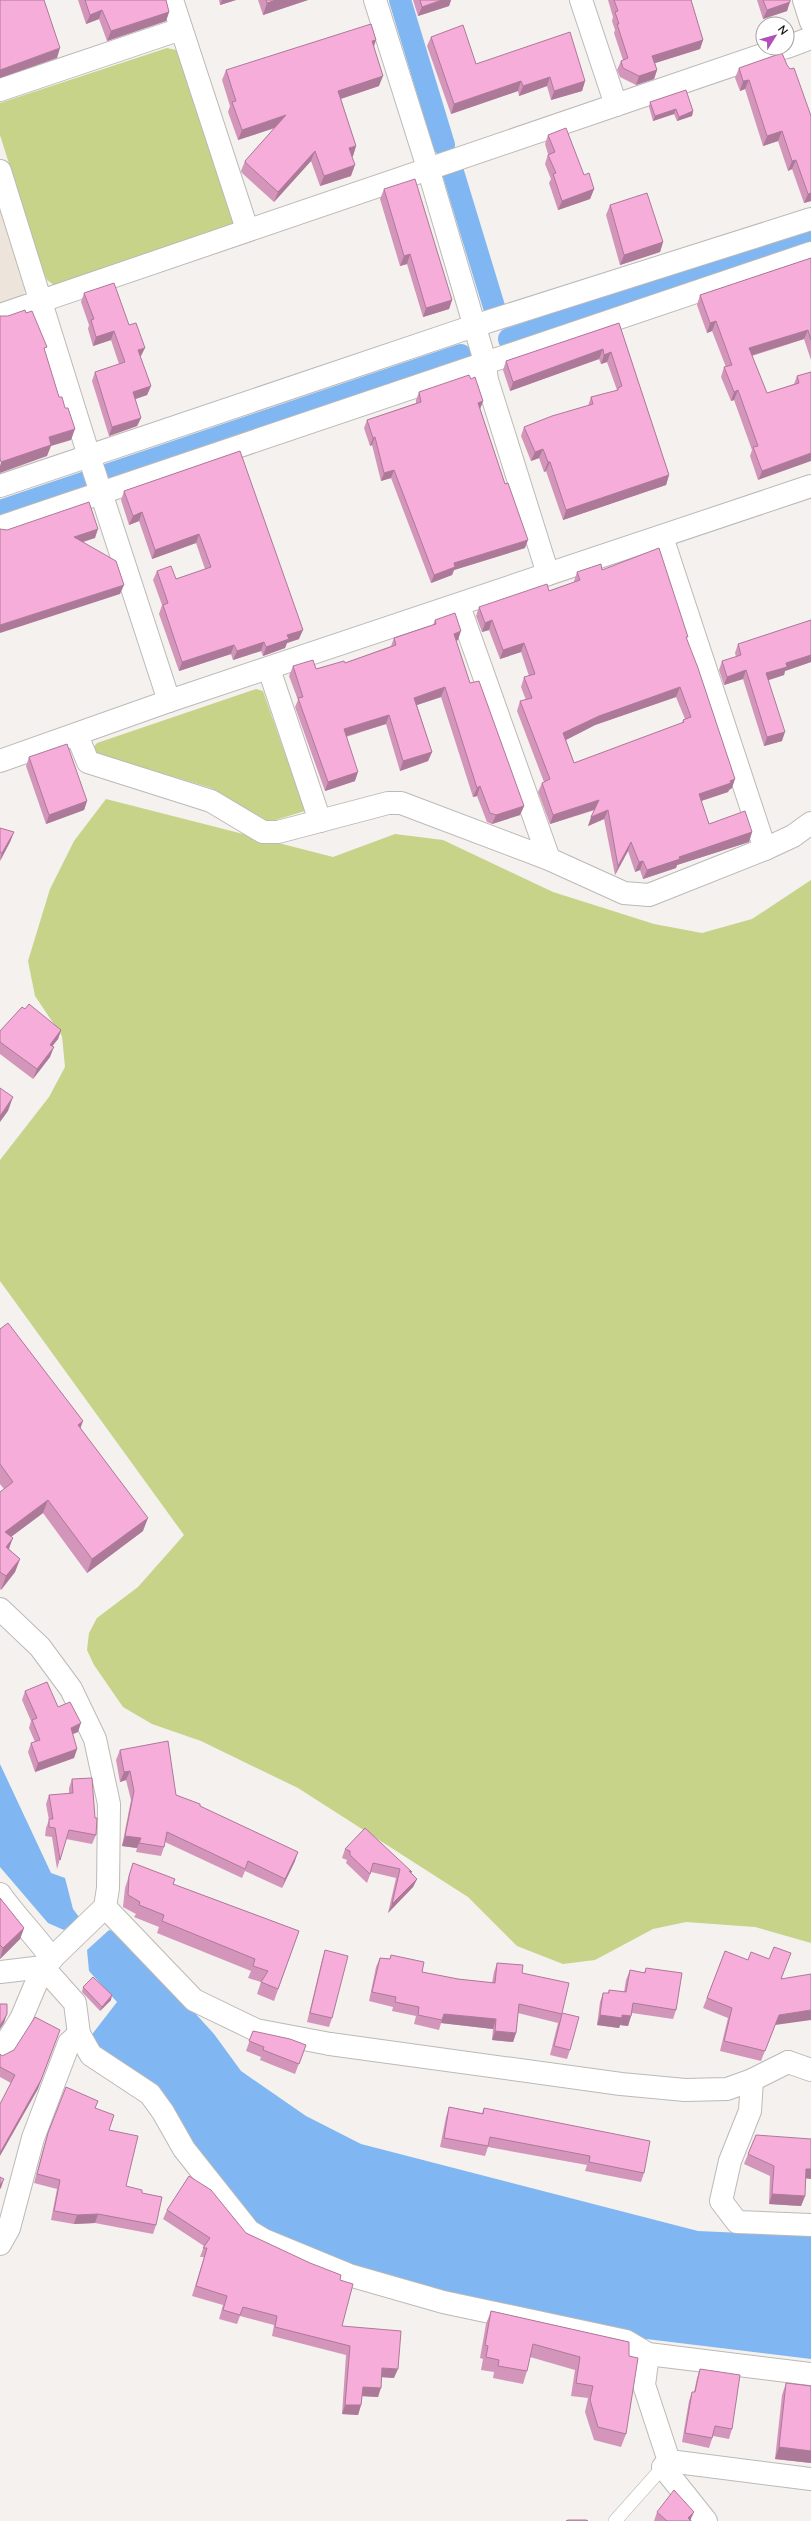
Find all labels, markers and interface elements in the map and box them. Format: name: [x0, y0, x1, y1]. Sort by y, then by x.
north arrow: [755, 16, 795, 56]
text: N: [776, 22, 791, 37]

